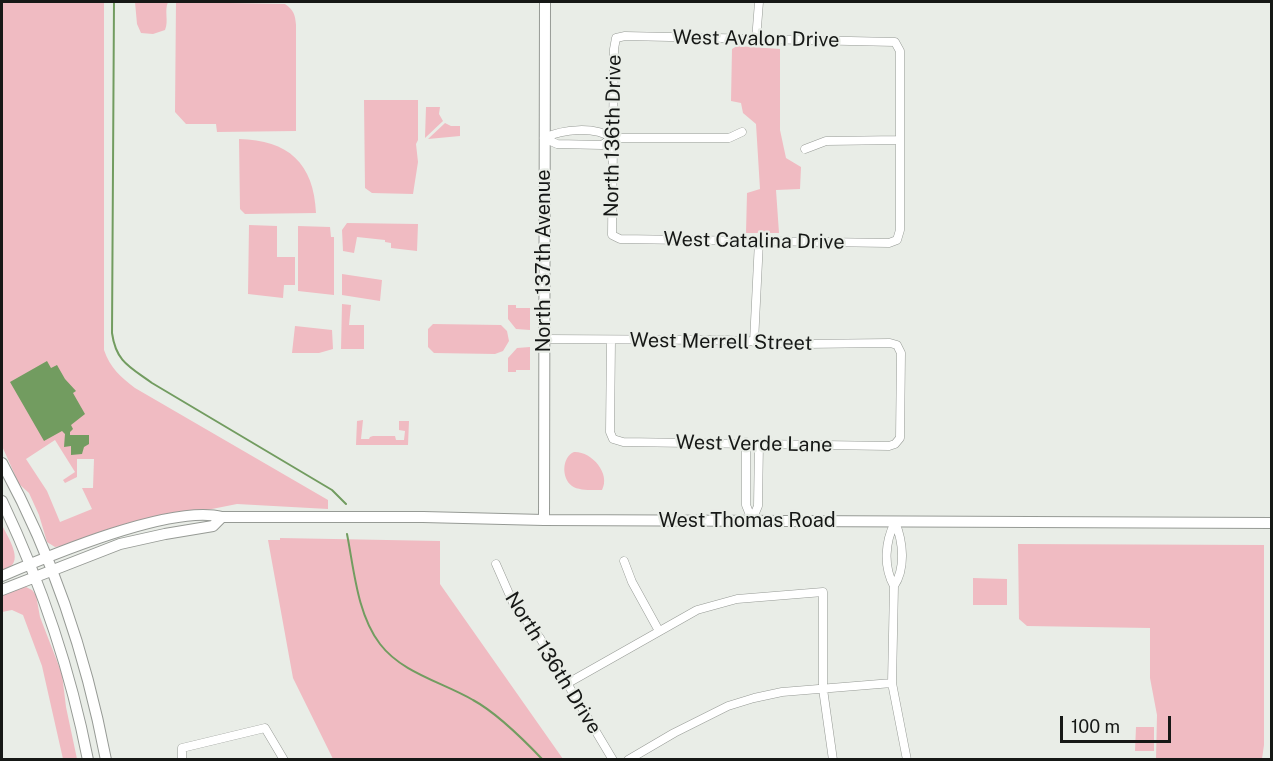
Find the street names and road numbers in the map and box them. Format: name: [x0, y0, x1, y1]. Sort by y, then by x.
street label: West Avalon Drive: [672, 26, 840, 52]
street label: North 136th Drive: [600, 54, 626, 218]
street label: North 137th Avenue: [532, 169, 556, 353]
street label: West Catalina Drive: [663, 227, 845, 255]
street label: West Merrell Street: [629, 328, 813, 356]
street label: West Verde Lane: [675, 431, 833, 457]
street label: West Thomas Road: [658, 509, 836, 533]
street label: North 136th Drive: [500, 588, 606, 738]

